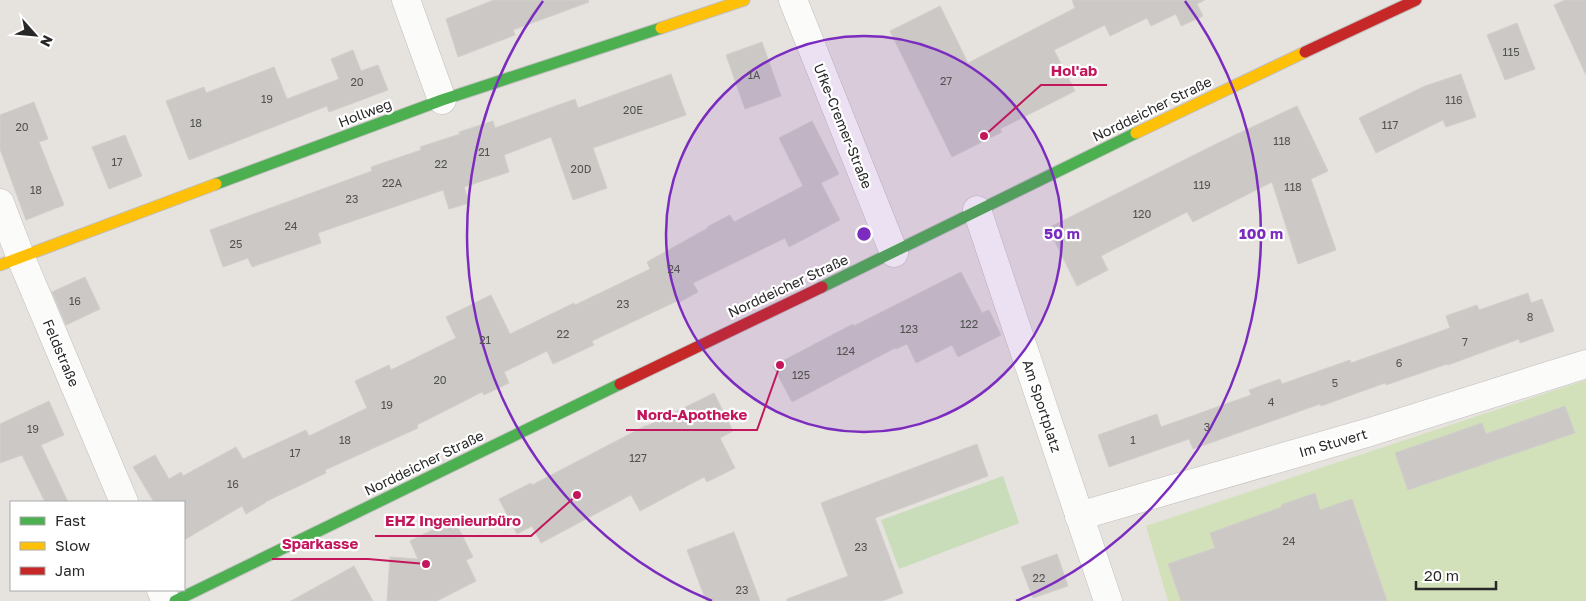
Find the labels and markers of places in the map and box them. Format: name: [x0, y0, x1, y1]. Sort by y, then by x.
callout: Hol'ab: [1041, 55, 1107, 85]
centre of rings: [855, 225, 873, 243]
callout: Nord-Apotheke: [626, 400, 757, 430]
callout: EHZ Ingenieurbüro: [375, 506, 531, 536]
callout: Sparkasse: [272, 529, 368, 559]

